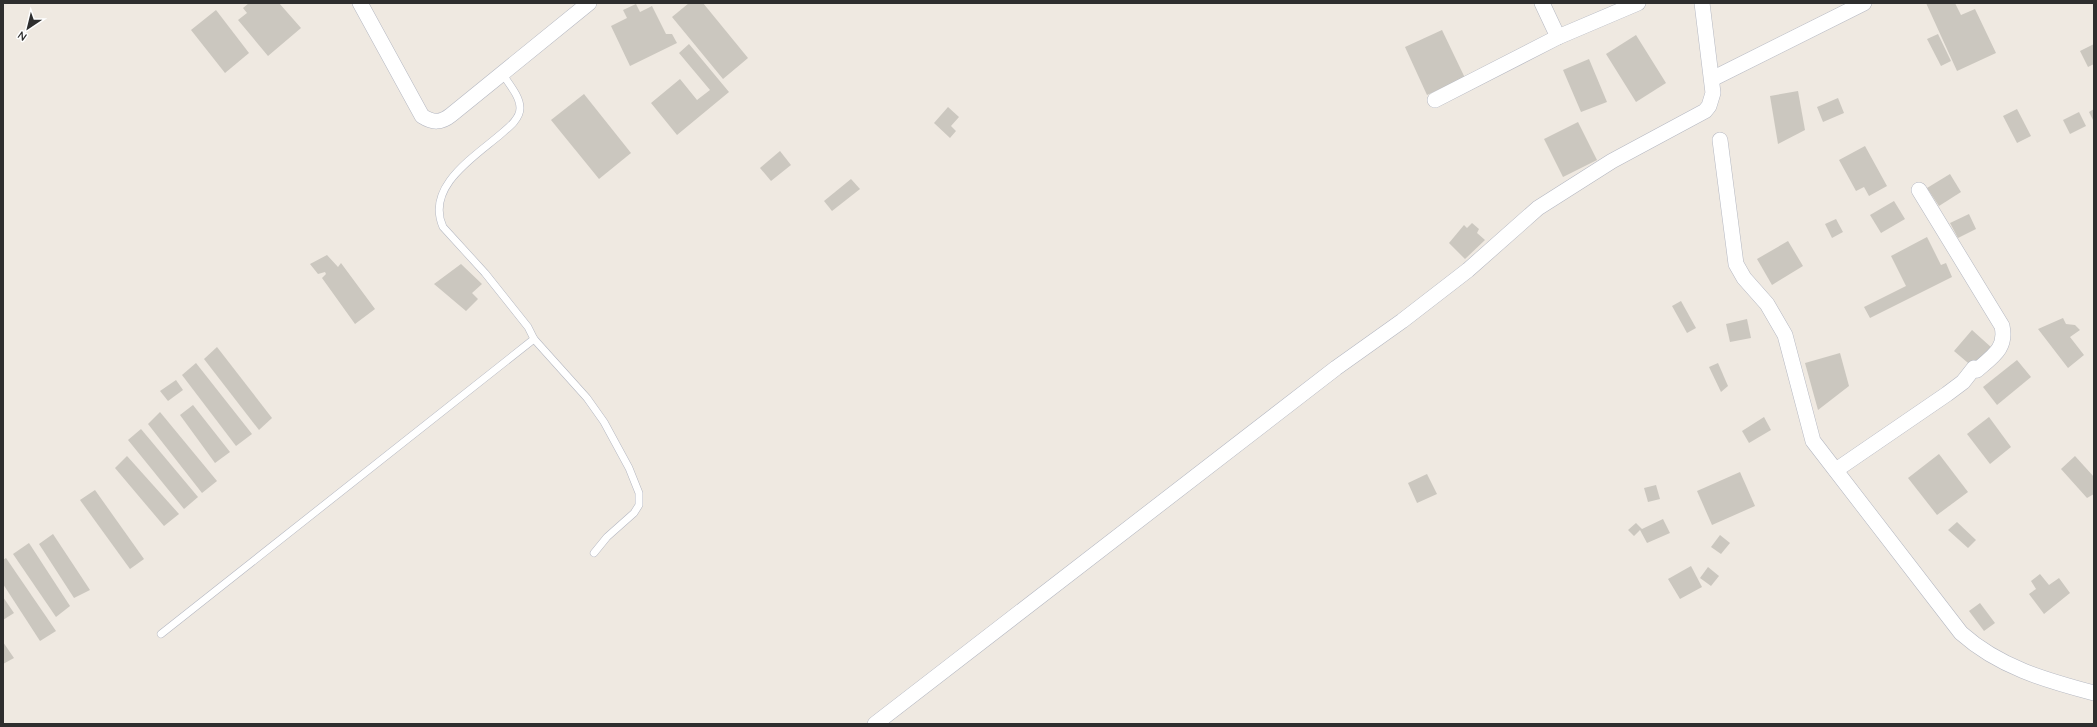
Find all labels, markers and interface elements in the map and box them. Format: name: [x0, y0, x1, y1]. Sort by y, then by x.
north arrow: [8, 8, 48, 48]
text: N: [15, 28, 30, 44]

